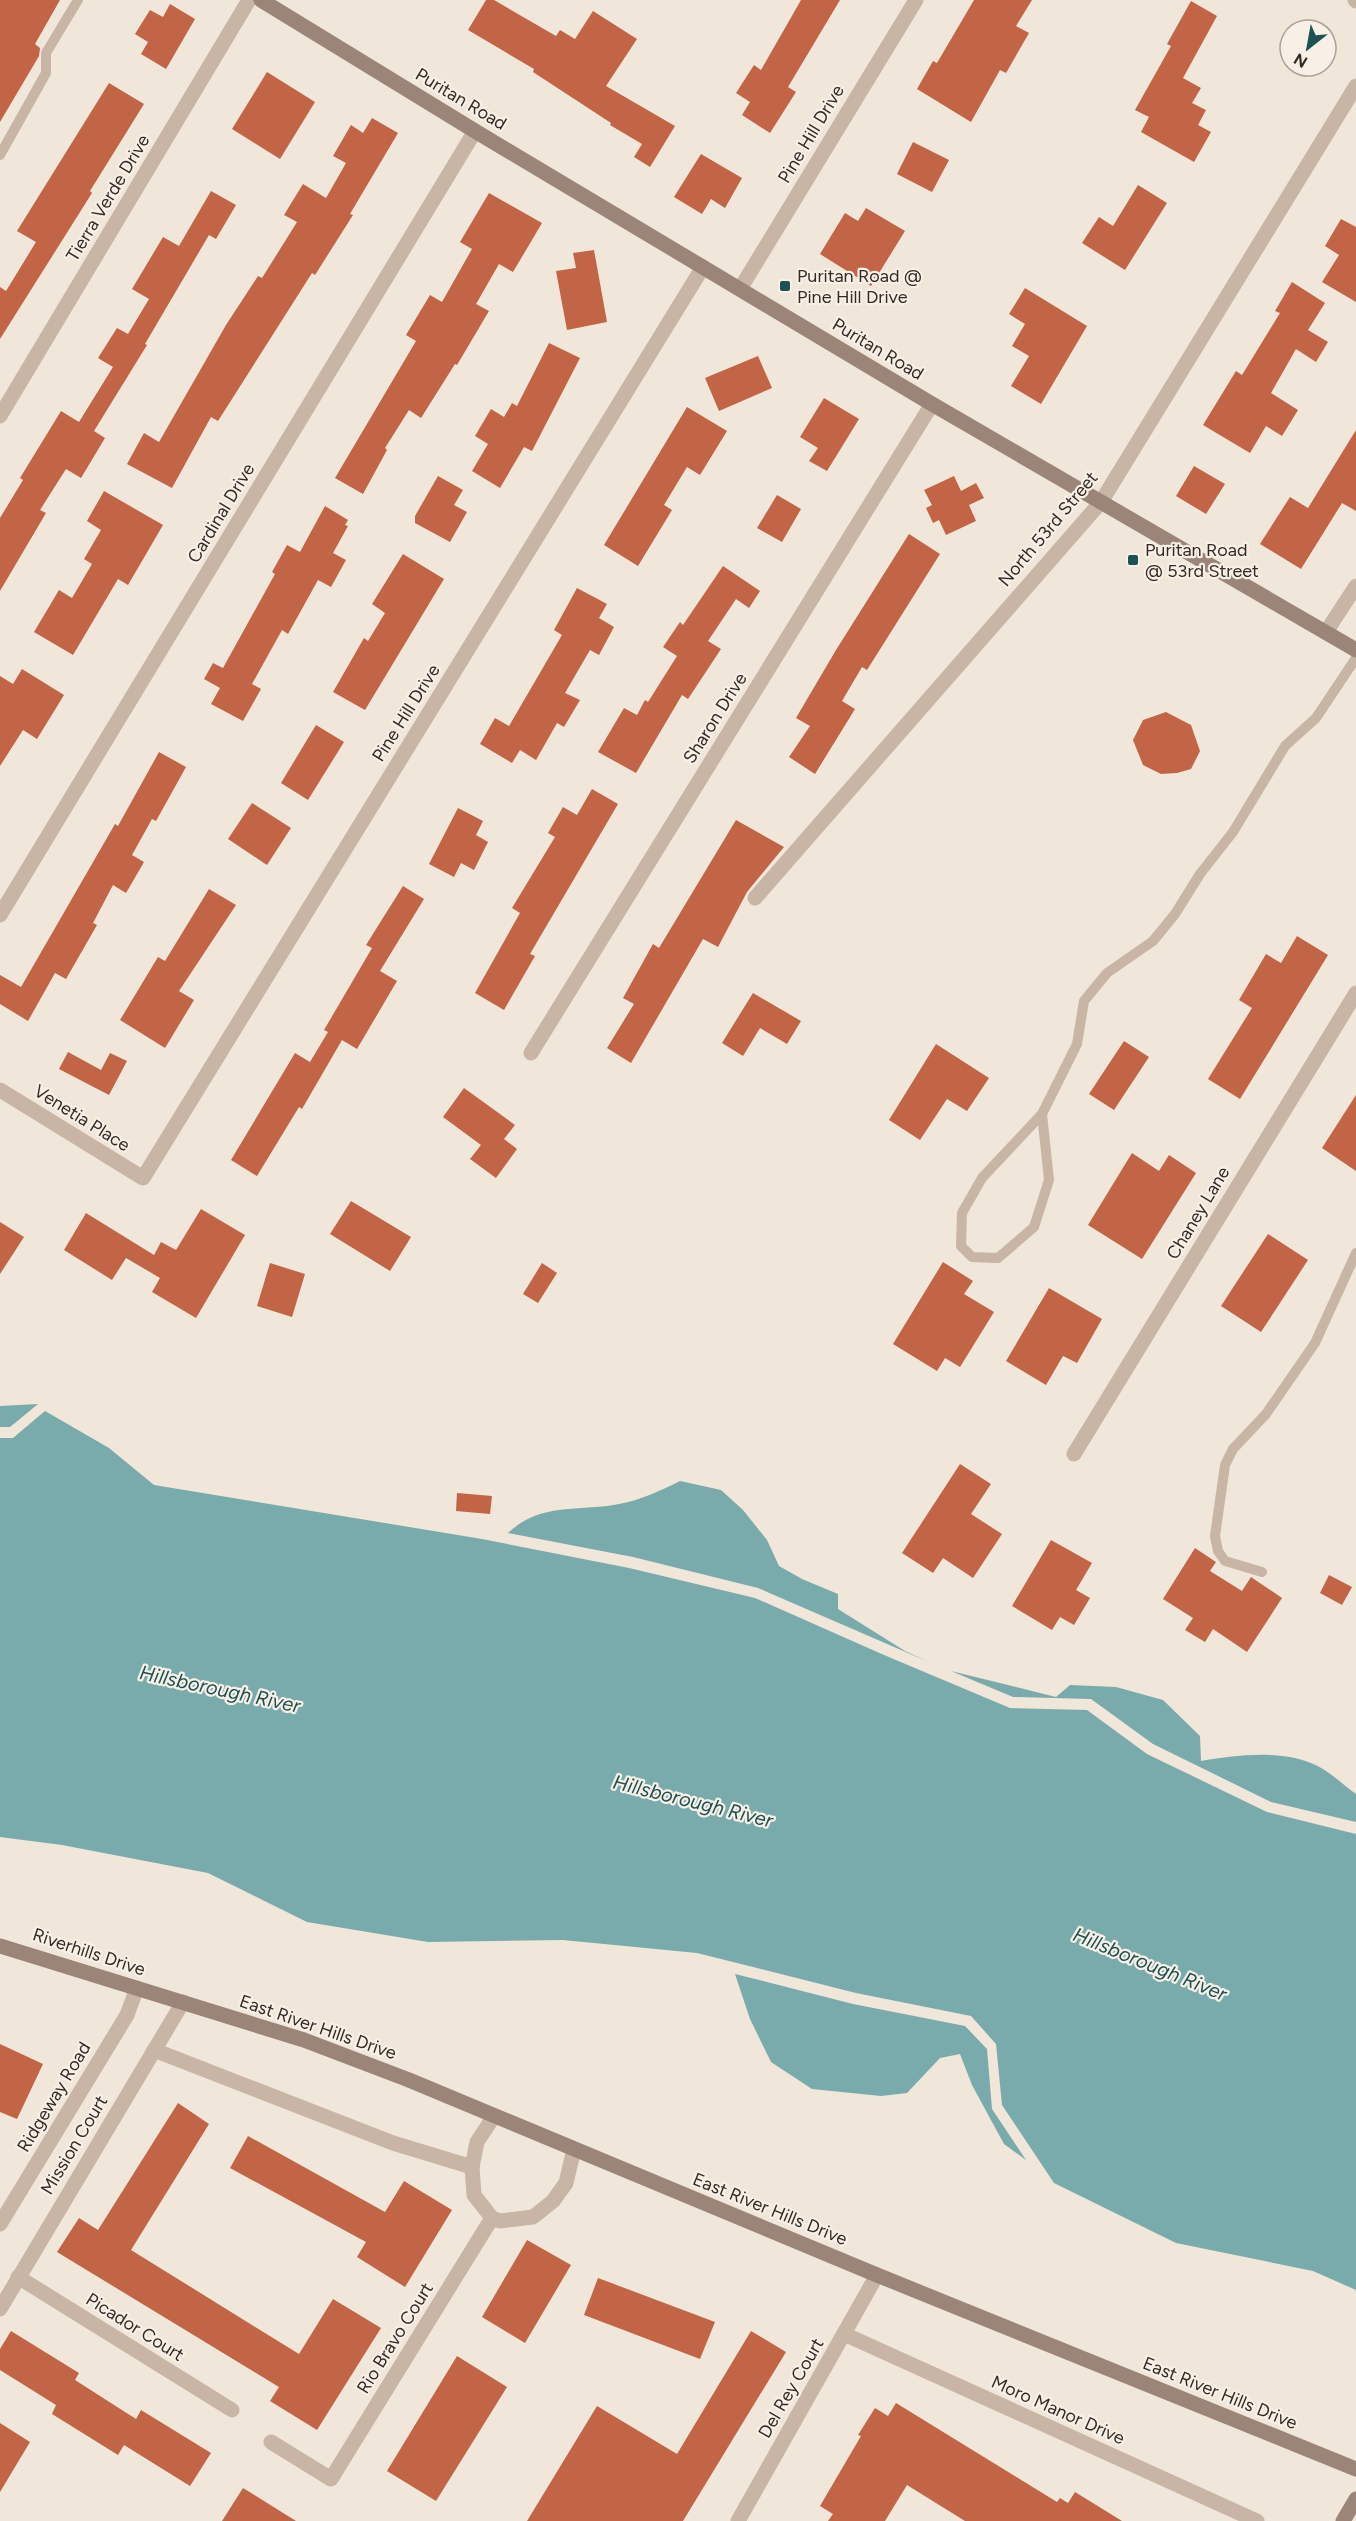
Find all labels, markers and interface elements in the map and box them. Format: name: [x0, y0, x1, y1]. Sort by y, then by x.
north arrow: [1278, 18, 1338, 78]
text: N: [1290, 49, 1311, 72]
street label: Puritan Road: [411, 63, 511, 135]
street label: Pine Hill Drive: [773, 81, 849, 187]
street label: Tierra Verde Drive: [62, 131, 155, 265]
place label: Puritan Road @ Pine Hill Drive: [797, 265, 922, 308]
marker: Puritan Road @ Pine Hill Drive: [778, 279, 792, 293]
street label: Puritan Road: [828, 313, 928, 385]
street label: Cardinal Drive: [183, 459, 259, 567]
street label: North 53rd Street: [993, 467, 1103, 591]
place label: Puritan Road @ 53rd Street: [1145, 539, 1259, 582]
marker: Puritan Road @ 53rd Street: [1126, 553, 1140, 567]
street label: Pine Hill Drive: [367, 660, 445, 766]
street label: Sharon Drive: [678, 668, 752, 767]
street label: Venetia Place: [30, 1080, 134, 1156]
street label: Chaney Lane: [1162, 1163, 1234, 1263]
water label: Hillsborough River: [137, 1660, 304, 1718]
water label: Hillsborough River: [611, 1770, 777, 1833]
water label: Hillsborough River: [1070, 1922, 1232, 2006]
street label: Riverhills Drive: [30, 1923, 148, 1981]
street label: East River Hills Drive: [237, 1990, 400, 2064]
street label: Ridgeway Road: [13, 2038, 95, 2156]
street label: Mission Court: [36, 2091, 112, 2199]
street label: East River Hills Drive: [690, 2168, 851, 2250]
street label: Rio Bravo Court: [352, 2278, 438, 2398]
street label: Picador Court: [82, 2288, 188, 2366]
street label: Del Rey Court: [754, 2334, 829, 2442]
street label: East River Hills Drive: [1140, 2352, 1301, 2434]
street label: Moro Manor Drive: [988, 2371, 1128, 2449]

